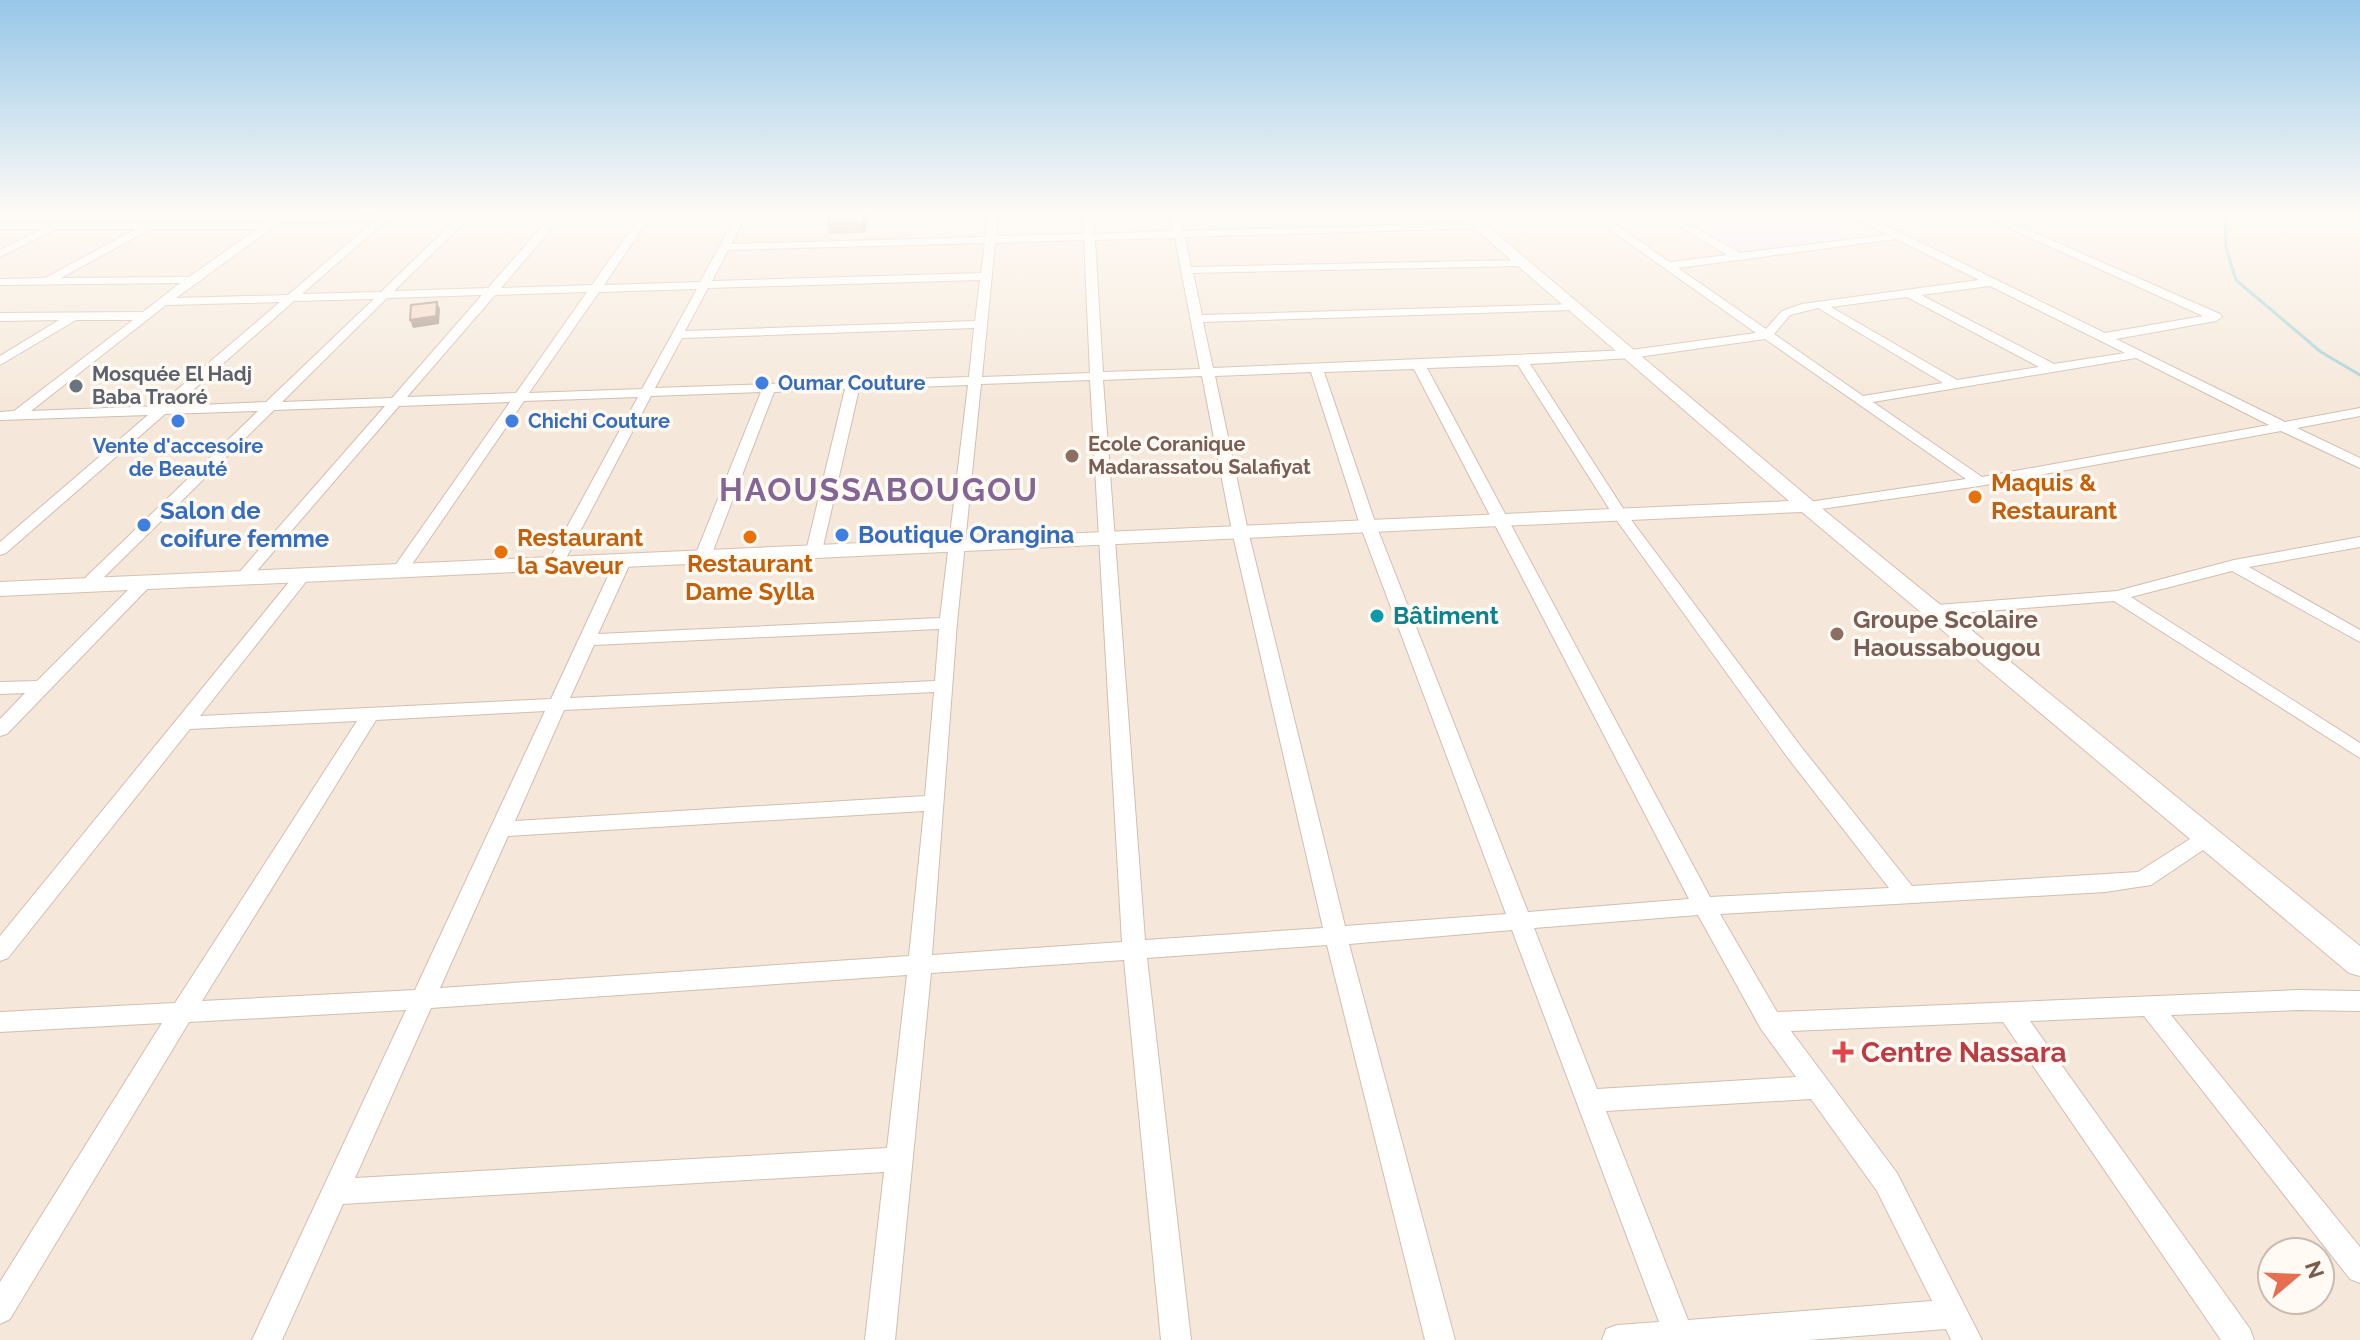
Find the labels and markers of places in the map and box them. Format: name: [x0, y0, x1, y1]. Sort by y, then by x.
place label: Mosquée El Hadj Baba Traoré: [92, 362, 252, 409]
place label: Oumar Couture: [778, 371, 925, 395]
marker: Oumar Couture: [753, 374, 771, 392]
marker: Mosquée El Hadj Baba Traoré: [67, 377, 85, 395]
place label: Chichi Couture: [528, 409, 670, 433]
marker: Vente d'accesoire de Beauté: [169, 412, 187, 430]
marker: Chichi Couture: [503, 412, 521, 430]
place label: Ecole Coranique Madarassatou Salafiyat: [1088, 432, 1311, 479]
place label: Vente d'accesoire de Beauté: [93, 434, 263, 481]
marker: Ecole Coranique Madarassatou Salafiyat: [1063, 447, 1081, 465]
place label: Maquis & Restaurant: [1991, 468, 2117, 525]
marker: Maquis & Restaurant: [1966, 488, 1984, 506]
place label: Salon de coifure femme: [160, 496, 329, 553]
marker: Salon de coifure femme: [135, 516, 153, 534]
place label: Boutique Orangina: [858, 520, 1075, 549]
place label: Restaurant la Saveur: [517, 523, 643, 580]
marker: Boutique Orangina: [833, 526, 851, 544]
marker: Restaurant Dame Sylla: [741, 528, 759, 546]
marker: Restaurant la Saveur: [492, 543, 510, 561]
place label: Restaurant Dame Sylla: [685, 549, 815, 606]
place label: Bâtiment: [1393, 601, 1499, 630]
place label: Groupe Scolaire Haoussabougou: [1853, 605, 2041, 662]
marker: Bâtiment: [1368, 607, 1386, 625]
marker: Groupe Scolaire Haoussabougou: [1828, 625, 1846, 643]
place label: Centre Nassara: [1861, 1036, 2066, 1069]
marker: Centre Nassara: [1832, 1041, 1854, 1063]

